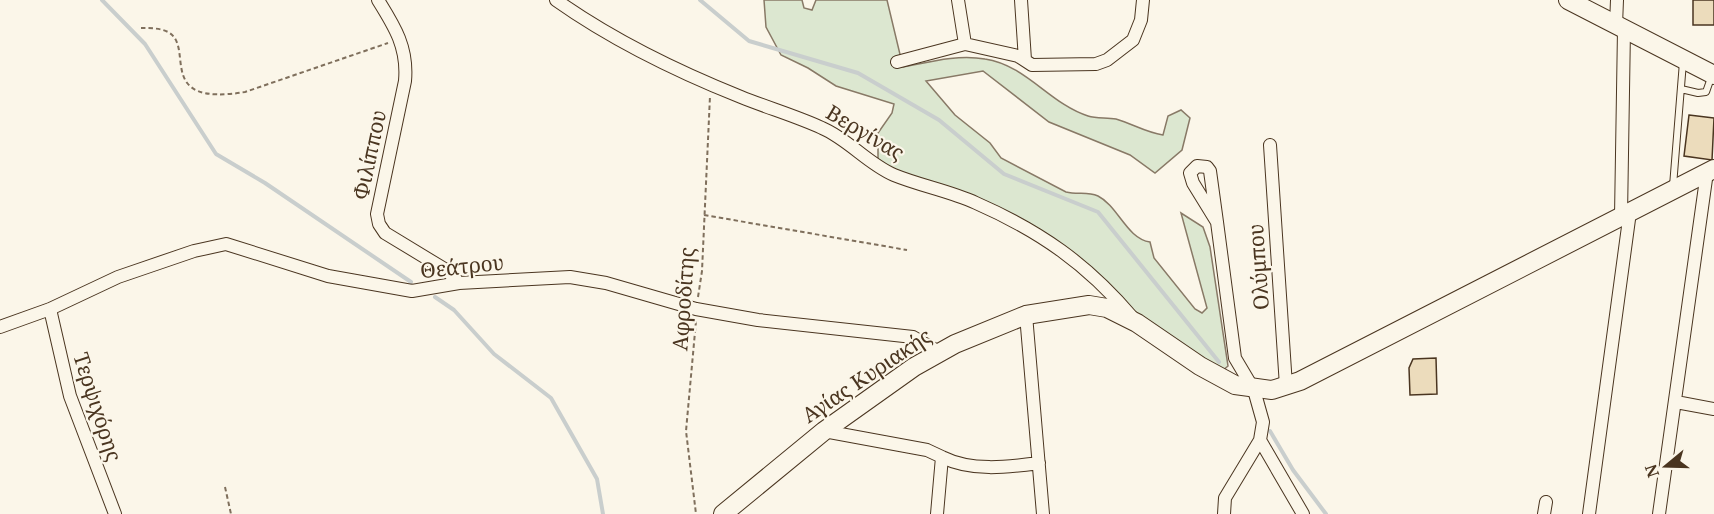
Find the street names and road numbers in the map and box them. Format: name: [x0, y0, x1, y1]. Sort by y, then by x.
street label: Βεργίνας: [821, 98, 910, 166]
street label: Φιλίππου: [346, 107, 392, 202]
street label: Ολύμπου: [1241, 223, 1275, 311]
street label: Αφροδίτης: [665, 246, 701, 352]
street label: Θεάτρου: [419, 248, 505, 284]
street label: Αγίας Κυριακής: [796, 322, 937, 429]
street label: Τερψιχόρης: [67, 349, 129, 465]

